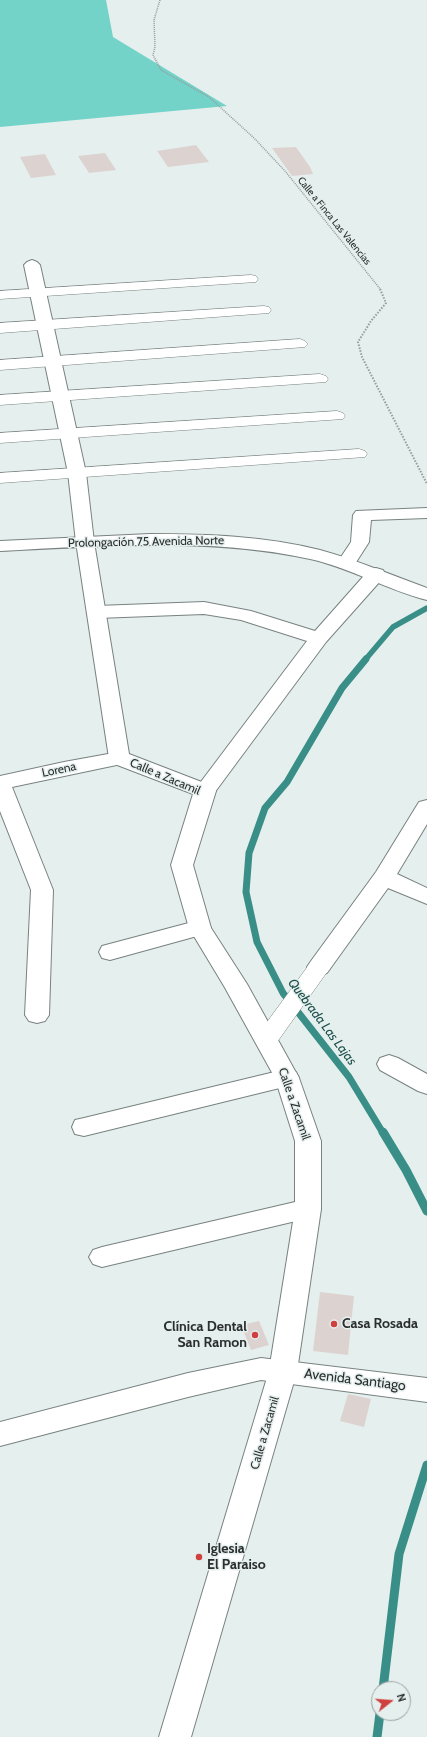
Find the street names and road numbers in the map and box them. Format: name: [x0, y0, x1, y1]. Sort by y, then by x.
street label: Calle a Finca Las Valencias: [295, 175, 373, 267]
street label: Prolongación 75 Avenida Norte: [68, 533, 224, 551]
street label: Calle a Zacamil: [127, 756, 203, 798]
street label: Lorena: [41, 759, 77, 781]
street label: Calle a Zacamil: [275, 1066, 313, 1142]
street label: Avenida Santiago: [303, 1365, 407, 1395]
street label: Calle a Zacamil: [248, 1395, 282, 1471]

